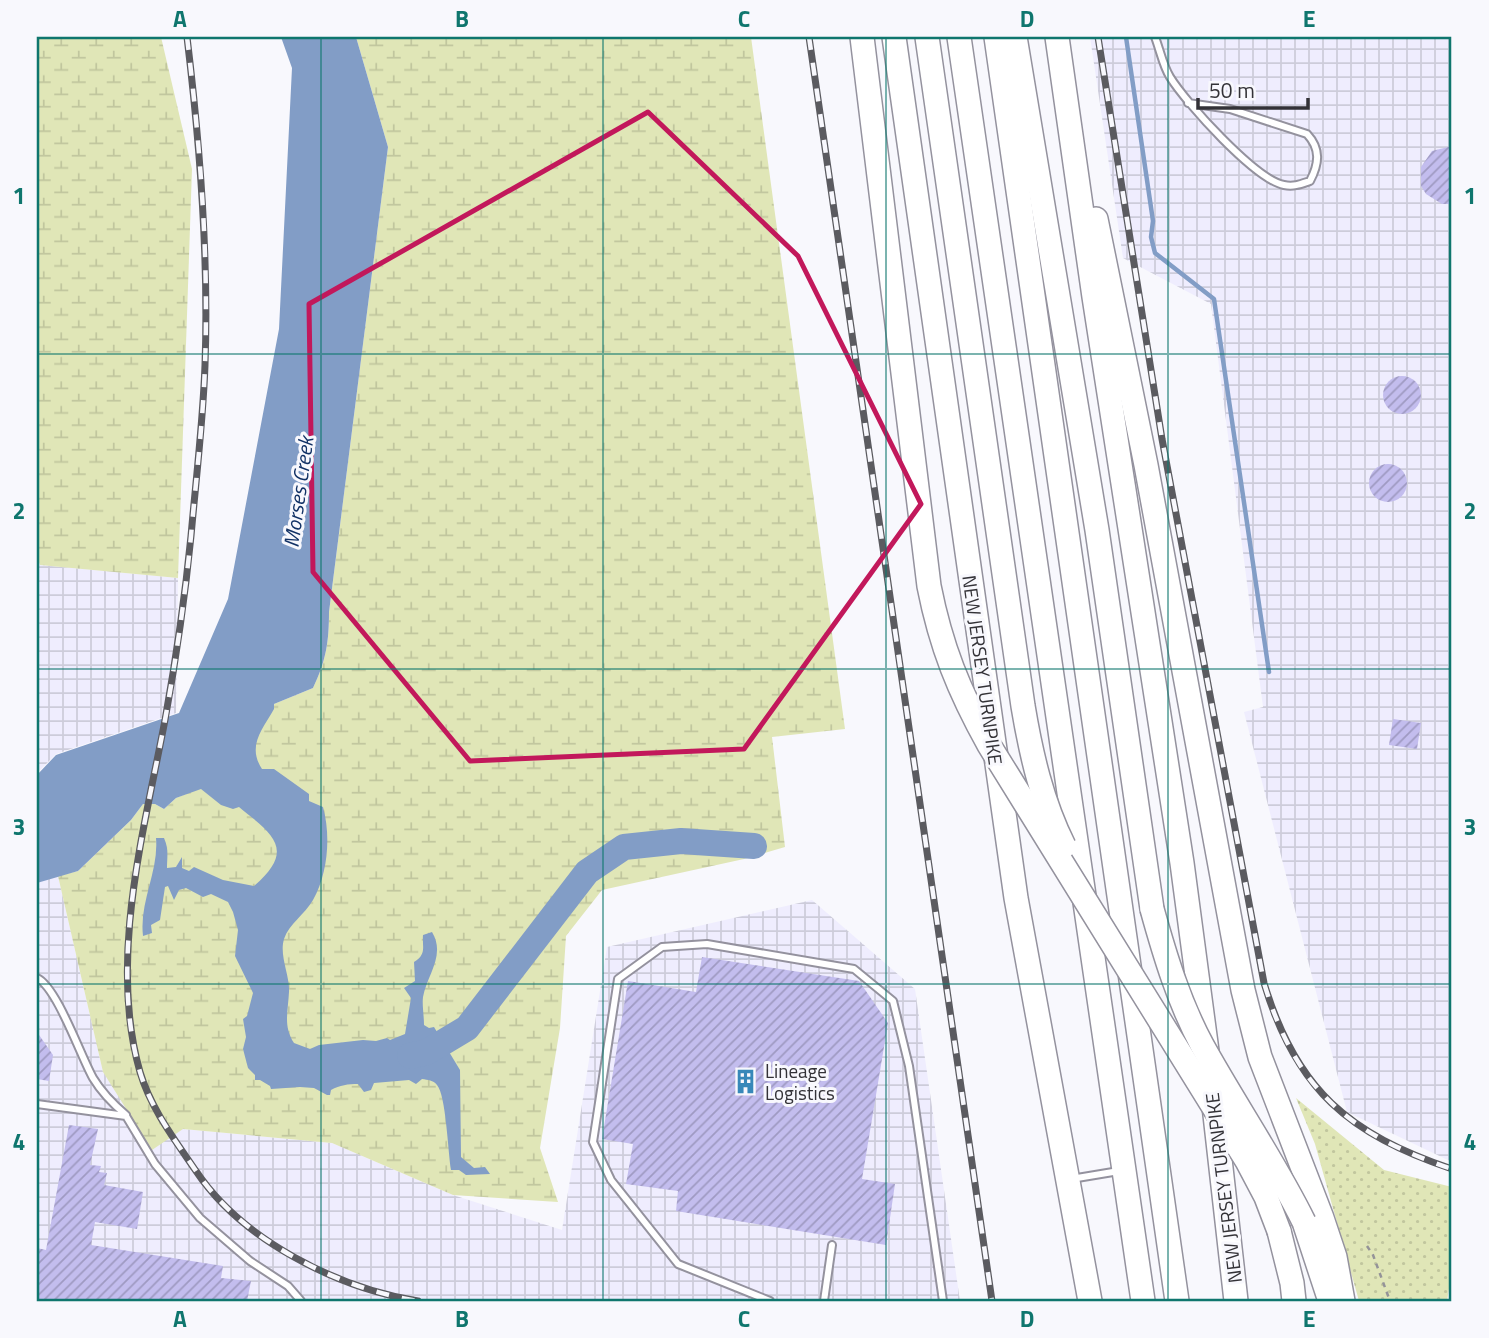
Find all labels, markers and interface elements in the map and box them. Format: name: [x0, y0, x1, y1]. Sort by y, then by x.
text: A: [173, 1, 187, 36]
text: B: [455, 1, 469, 36]
text: C: [738, 1, 750, 36]
text: D: [1020, 1, 1034, 36]
text: E: [1303, 1, 1315, 36]
scale bar: [1198, 66, 1309, 110]
text: 50 m: [1209, 74, 1255, 106]
text: 1: [13, 178, 25, 213]
text: 1: [1464, 178, 1476, 213]
water label: Morses Creek: [274, 432, 322, 549]
text: 2: [13, 493, 25, 528]
text: 2: [1464, 493, 1476, 528]
street label: NEW JERSEY TURNPIKE: [955, 573, 1011, 767]
text: 3: [13, 809, 25, 844]
text: 3: [1464, 809, 1476, 844]
place label: Lineage Logistics: [765, 1056, 835, 1107]
building icon: Lineage Logistics: [731, 1067, 759, 1095]
street label: NEW JERSEY TURNPIKE: [1197, 1091, 1249, 1285]
text: 4: [13, 1124, 25, 1159]
text: 4: [1464, 1124, 1476, 1159]
text: A: [173, 1301, 187, 1336]
text: B: [455, 1301, 469, 1336]
text: C: [738, 1301, 750, 1336]
text: D: [1020, 1301, 1034, 1336]
text: E: [1303, 1301, 1315, 1336]

